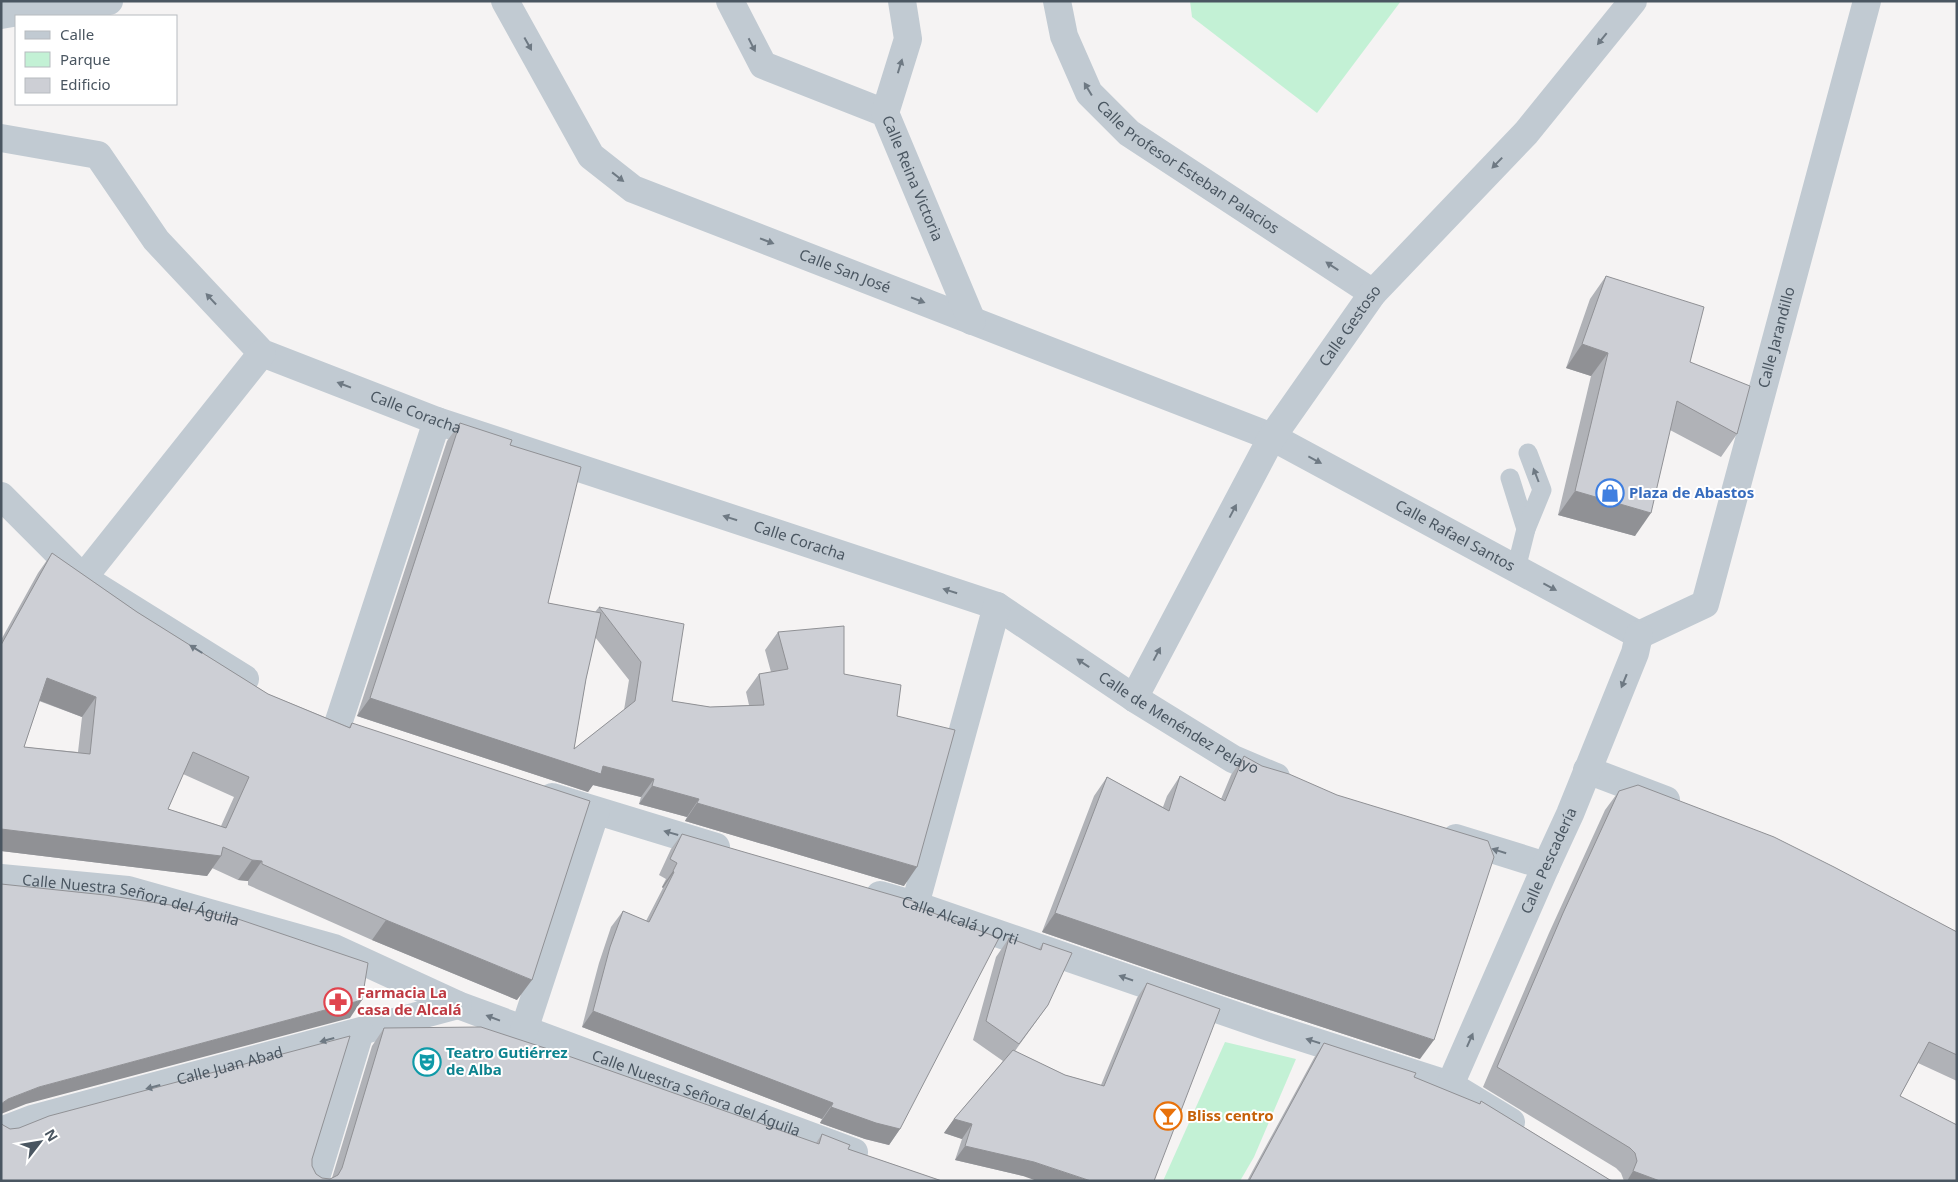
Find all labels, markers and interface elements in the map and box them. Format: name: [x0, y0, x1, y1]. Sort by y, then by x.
legend: [15, 15, 178, 105]
text: Calle: [60, 24, 94, 44]
one-way arrow: [1596, 32, 1607, 45]
one-way arrow: [524, 37, 533, 50]
one-way arrow: [748, 38, 756, 52]
text: Parque: [60, 49, 110, 69]
one-way arrow: [896, 59, 904, 74]
text: Edificio: [60, 74, 111, 94]
one-way arrow: [1084, 83, 1093, 96]
street label: Calle Profesor Esteban Palacios: [1093, 95, 1283, 238]
street label: Calle Reina Victoria: [878, 112, 948, 244]
one-way arrow: [1491, 157, 1503, 169]
one-way arrow: [611, 171, 624, 182]
one-way arrow: [759, 238, 774, 245]
street label: Calle San José: [797, 243, 894, 297]
one-way arrow: [1325, 261, 1339, 271]
street label: Calle Gestoso: [1314, 280, 1385, 370]
street label: Calle Jarandillo: [1753, 284, 1799, 390]
one-way arrow: [206, 292, 217, 305]
one-way arrow: [911, 296, 926, 304]
one-way arrow: [337, 381, 352, 388]
street label: Calle Coracha: [368, 385, 464, 437]
one-way arrow: [1307, 456, 1322, 464]
one-way arrow: [1532, 467, 1540, 482]
shop icon: Plaza de Abastos: [1595, 478, 1625, 508]
place label: Plaza de Abastos: [1629, 482, 1754, 502]
street label: Calle Rafael Santos: [1392, 494, 1519, 575]
one-way arrow: [1229, 503, 1237, 518]
one-way arrow: [722, 513, 737, 521]
street label: Calle Coracha: [751, 515, 849, 564]
one-way arrow: [1543, 583, 1557, 591]
one-way arrow: [943, 586, 958, 594]
one-way arrow: [189, 644, 203, 653]
one-way arrow: [1153, 647, 1161, 662]
one-way arrow: [1076, 659, 1090, 668]
street label: Calle de Menéndez Pelayo: [1095, 666, 1262, 778]
one-way arrow: [1619, 674, 1627, 688]
street label: Calle Pescadería: [1515, 804, 1581, 917]
one-way arrow: [663, 829, 678, 837]
one-way arrow: [1492, 847, 1507, 855]
street label: Calle Nuestra Señora del Águila: [22, 869, 242, 930]
street label: Calle Alcalá y Orti: [900, 891, 1021, 949]
one-way arrow: [1118, 974, 1133, 982]
place label: Farmacia La casa de Alcalá: [357, 982, 462, 1019]
pharmacy icon: Farmacia La casa de Alcalá: [323, 987, 353, 1017]
one-way arrow: [485, 1014, 500, 1022]
one-way arrow: [1466, 1033, 1474, 1047]
one-way arrow: [319, 1037, 334, 1045]
one-way arrow: [1305, 1037, 1320, 1045]
street label: Calle Juan Abad: [174, 1041, 285, 1089]
place label: Teatro Gutiérrez de Alba: [446, 1042, 568, 1079]
street label: Calle Nuestra Señora del Águila: [589, 1045, 804, 1140]
theatre icon: Teatro Gutiérrez de Alba: [412, 1047, 442, 1077]
one-way arrow: [145, 1083, 160, 1091]
bar icon: Bliss centro: [1153, 1101, 1183, 1131]
place label: Bliss centro: [1187, 1105, 1274, 1125]
north arrow: [15, 1117, 65, 1167]
text: N: [40, 1125, 63, 1145]

